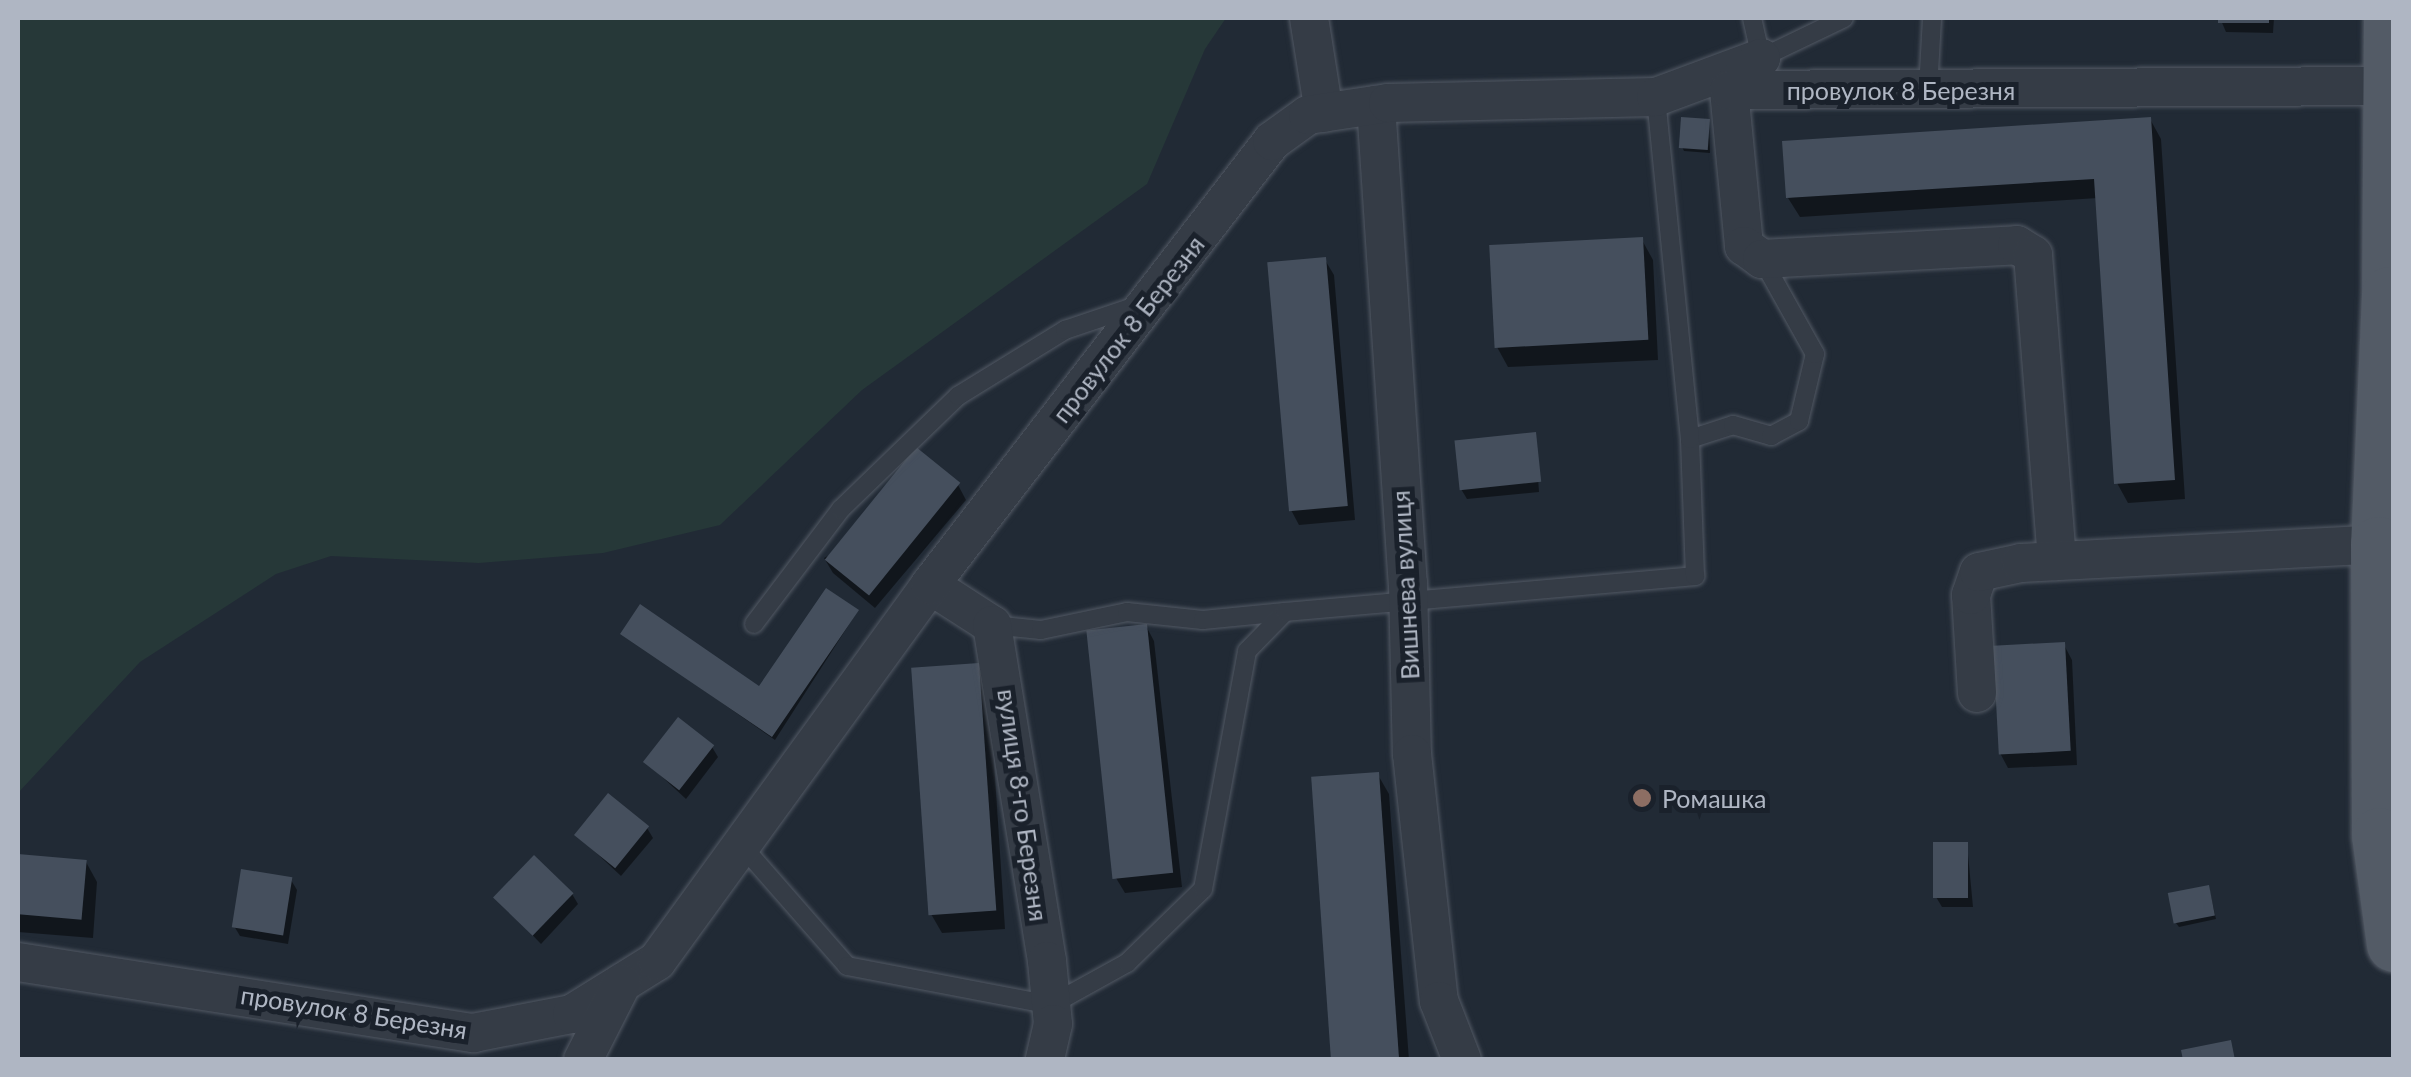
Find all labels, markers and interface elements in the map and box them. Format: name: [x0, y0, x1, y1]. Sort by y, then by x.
street label: провулок 8 Березня: [1787, 75, 2015, 105]
street label: провулок 8 Березня: [1046, 230, 1210, 428]
street label: Вишнева вулиця: [1385, 490, 1425, 680]
street label: вулиця 8-го Березня: [992, 687, 1054, 923]
place label: Ромашка: [1662, 783, 1767, 813]
marker: Ромашка: [1631, 787, 1653, 809]
street label: провулок 8 Березня: [239, 979, 469, 1045]

